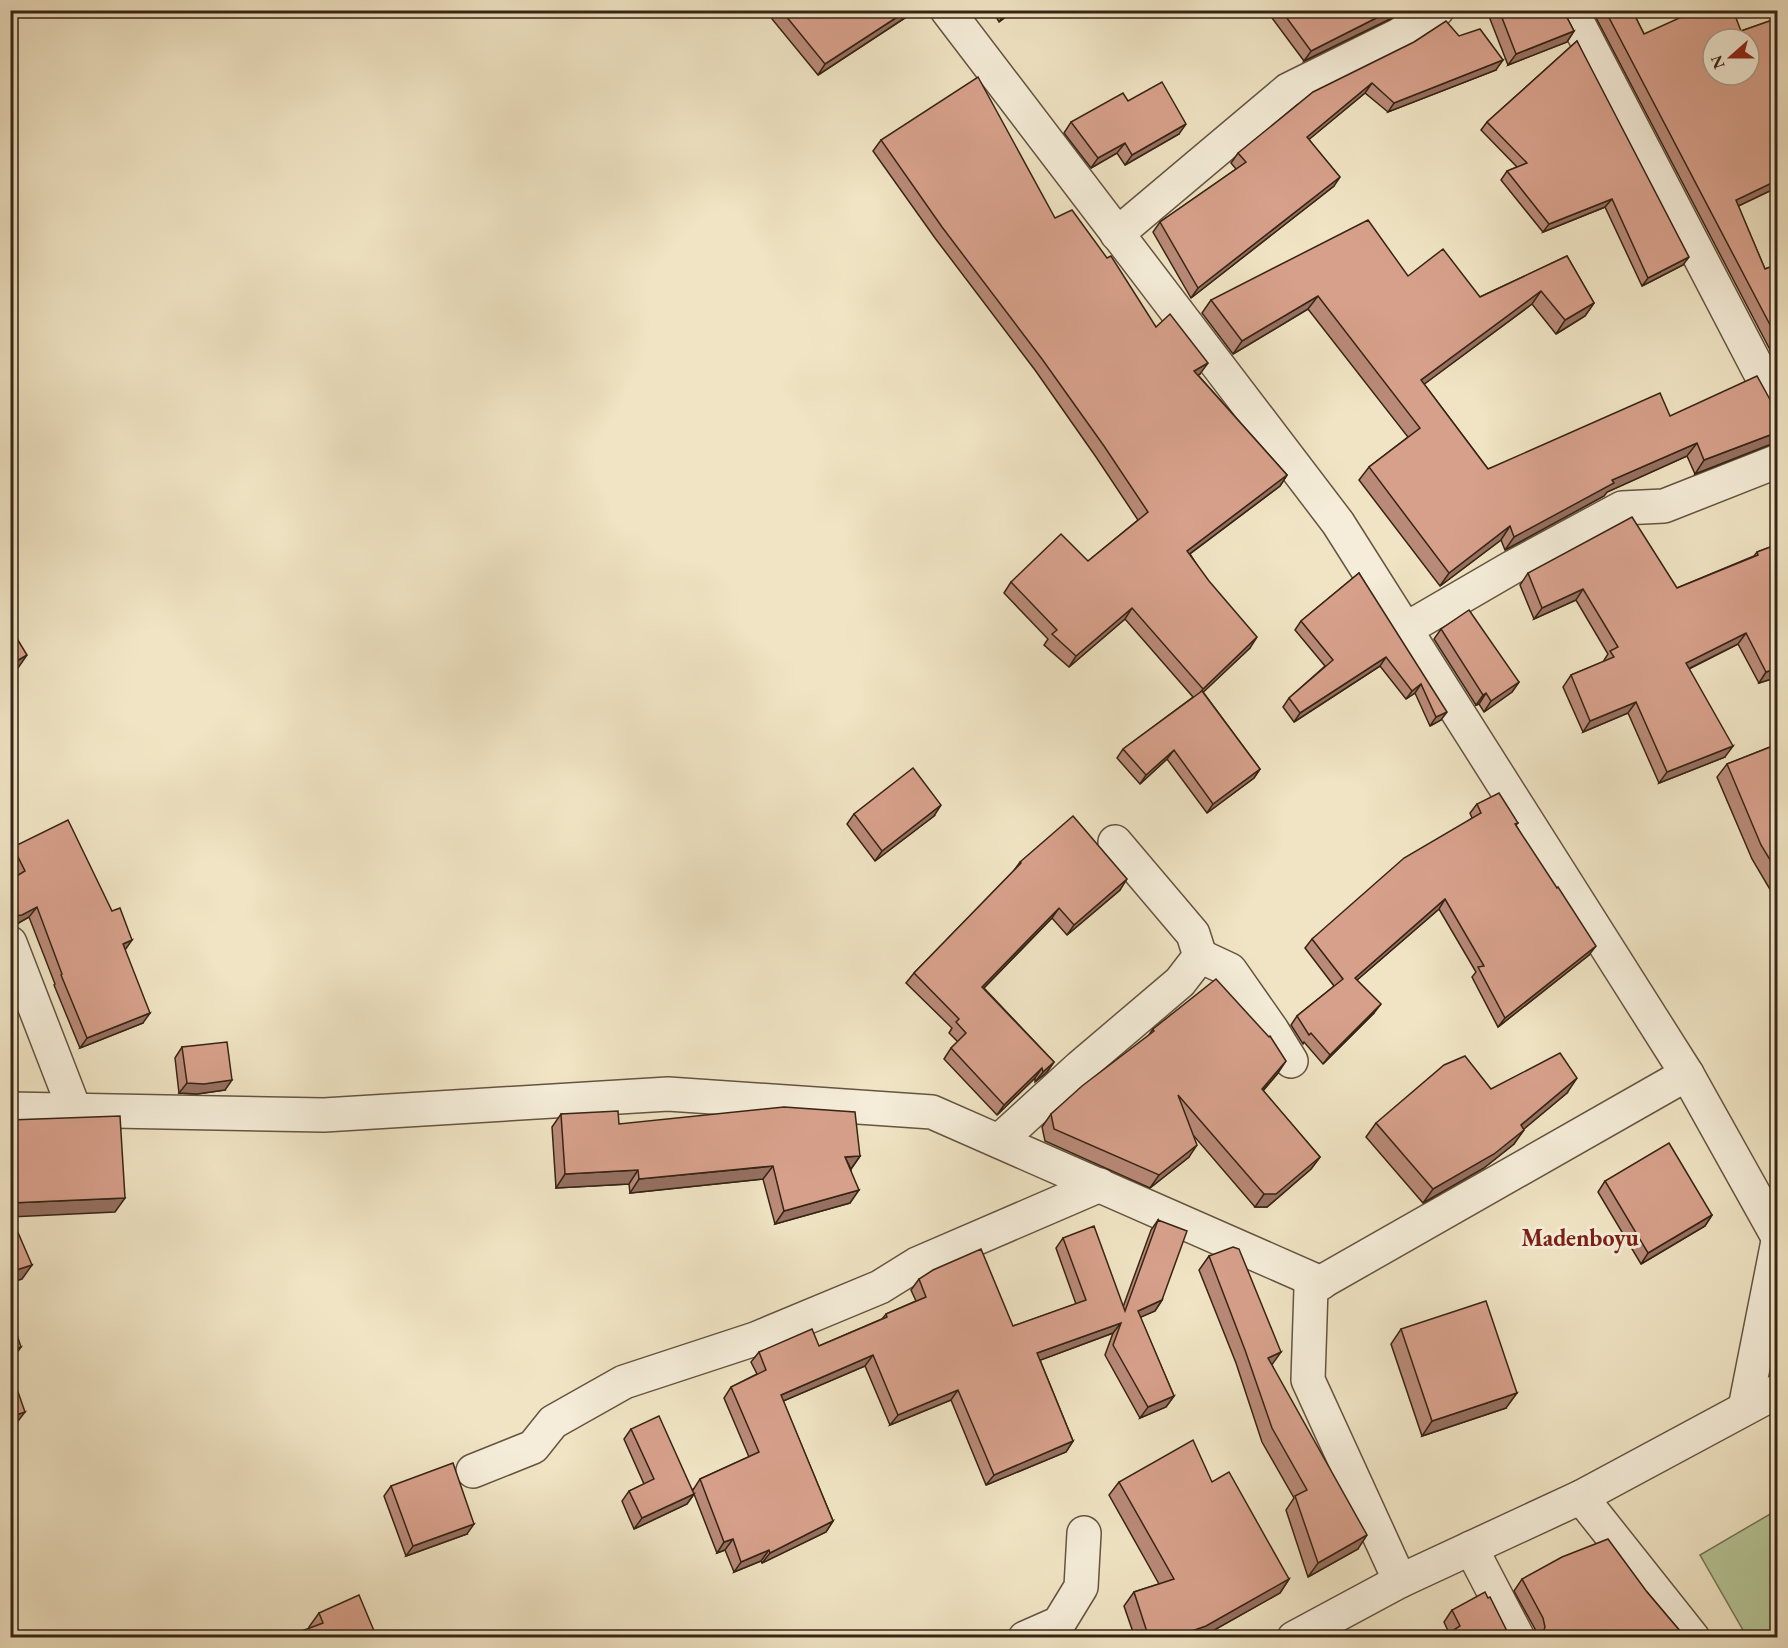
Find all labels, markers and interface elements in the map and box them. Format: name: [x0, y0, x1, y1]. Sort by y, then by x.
north arrow: [1701, 27, 1761, 87]
text: N: [1705, 52, 1730, 72]
district label: Madenboyu: [1521, 1222, 1640, 1254]

